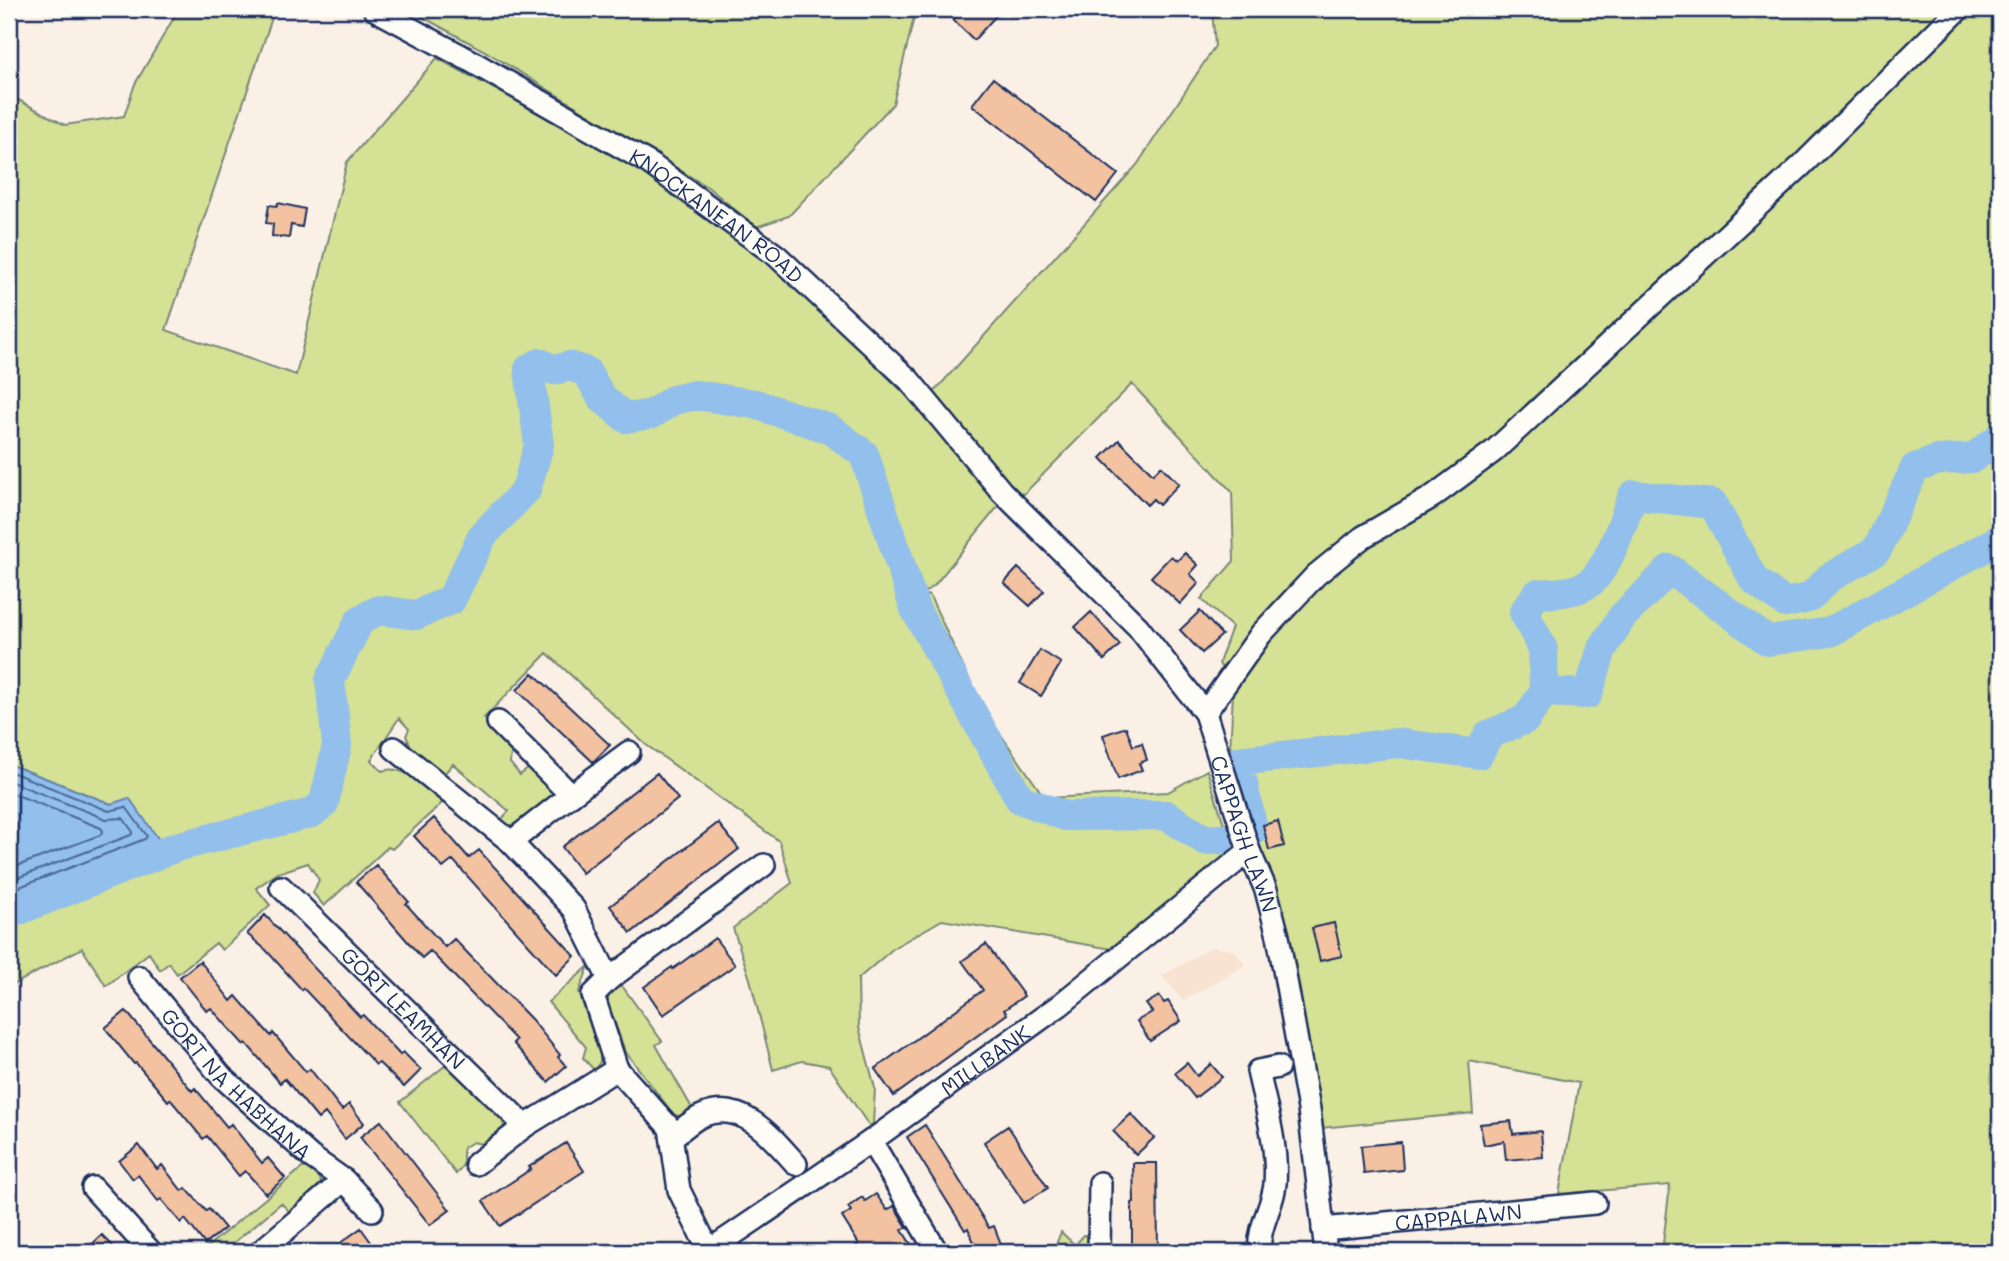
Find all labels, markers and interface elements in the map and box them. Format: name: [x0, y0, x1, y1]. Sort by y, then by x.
street label: KNOCKANEAN ROAD: [625, 142, 810, 288]
street label: CAPPAGH LAWN: [1206, 752, 1285, 915]
street label: GORT LEAMHAN: [336, 940, 472, 1074]
street label: GORT NA HABHANA: [156, 1002, 318, 1165]
street label: MILLBANK: [935, 1018, 1035, 1101]
street label: CAPPALAWN: [1394, 1197, 1523, 1236]

